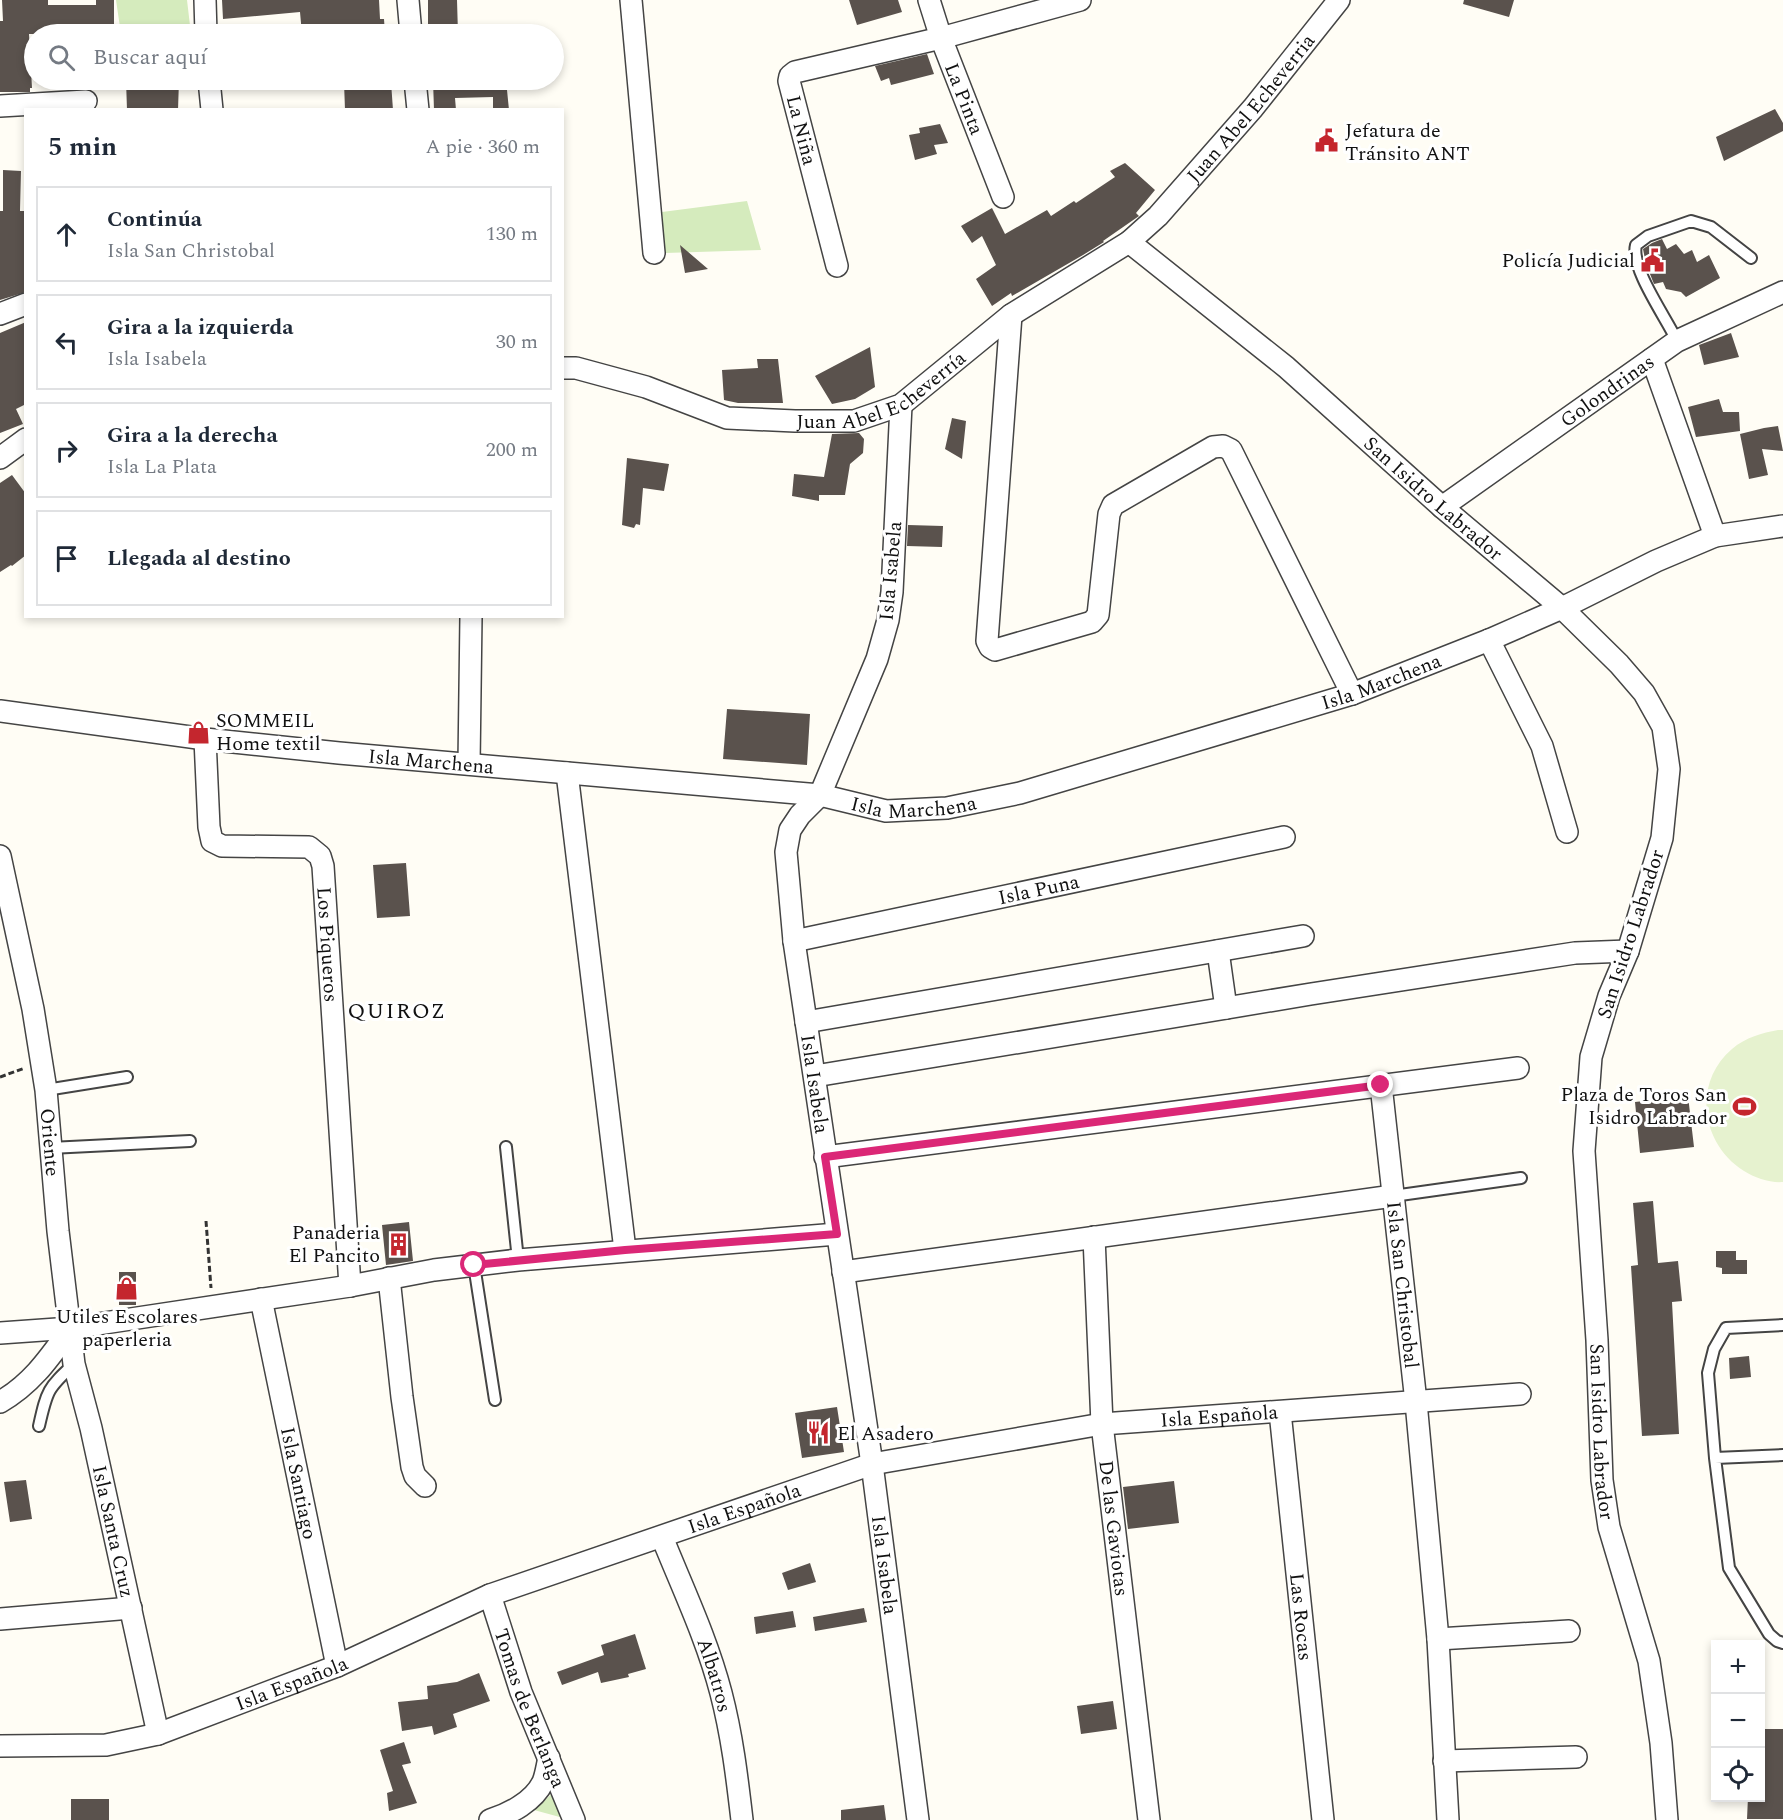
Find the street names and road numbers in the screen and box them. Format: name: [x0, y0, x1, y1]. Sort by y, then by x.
street label: Juan Abel Echeverria: [1180, 27, 1323, 190]
street label: La Pinta: [936, 59, 991, 140]
street label: La Niña: [778, 92, 824, 169]
street label: Juan Abel Echeverría: [796, 344, 973, 437]
street label: Golondrinas: [1554, 347, 1661, 435]
street label: San Isidro Labrador: [1356, 429, 1509, 568]
street label: Isla Isabela: [872, 520, 910, 622]
street label: Isla Marchena: [1318, 646, 1446, 718]
street label: Isla Marchena: [367, 742, 495, 782]
street label: Isla Marchena: [848, 788, 980, 827]
street label: San Isidro Labrador: [1589, 846, 1672, 1023]
street label: Isla Puna: [995, 867, 1082, 913]
street label: Los Piqueros: [308, 886, 346, 1003]
street label: Isla Isabela: [792, 1032, 837, 1136]
street label: Oriente: [32, 1107, 67, 1178]
street label: Isla San Christobal: [1378, 1200, 1426, 1370]
street label: San Isidro Labrador: [1581, 1343, 1622, 1522]
street label: Isla Española: [1159, 1397, 1279, 1436]
street label: Isla Santiago: [272, 1424, 324, 1542]
street label: De las Gaviotas: [1090, 1458, 1136, 1598]
street label: Isla Santa Cruz: [84, 1462, 142, 1601]
street label: Isla Española: [684, 1475, 805, 1542]
street label: Isla Isabela: [863, 1514, 905, 1617]
street label: Las Rocas: [1281, 1572, 1320, 1662]
street label: Tomas de Berlanga: [486, 1625, 573, 1793]
street label: Albatros: [689, 1634, 739, 1715]
street label: Isla Española: [231, 1649, 353, 1719]

